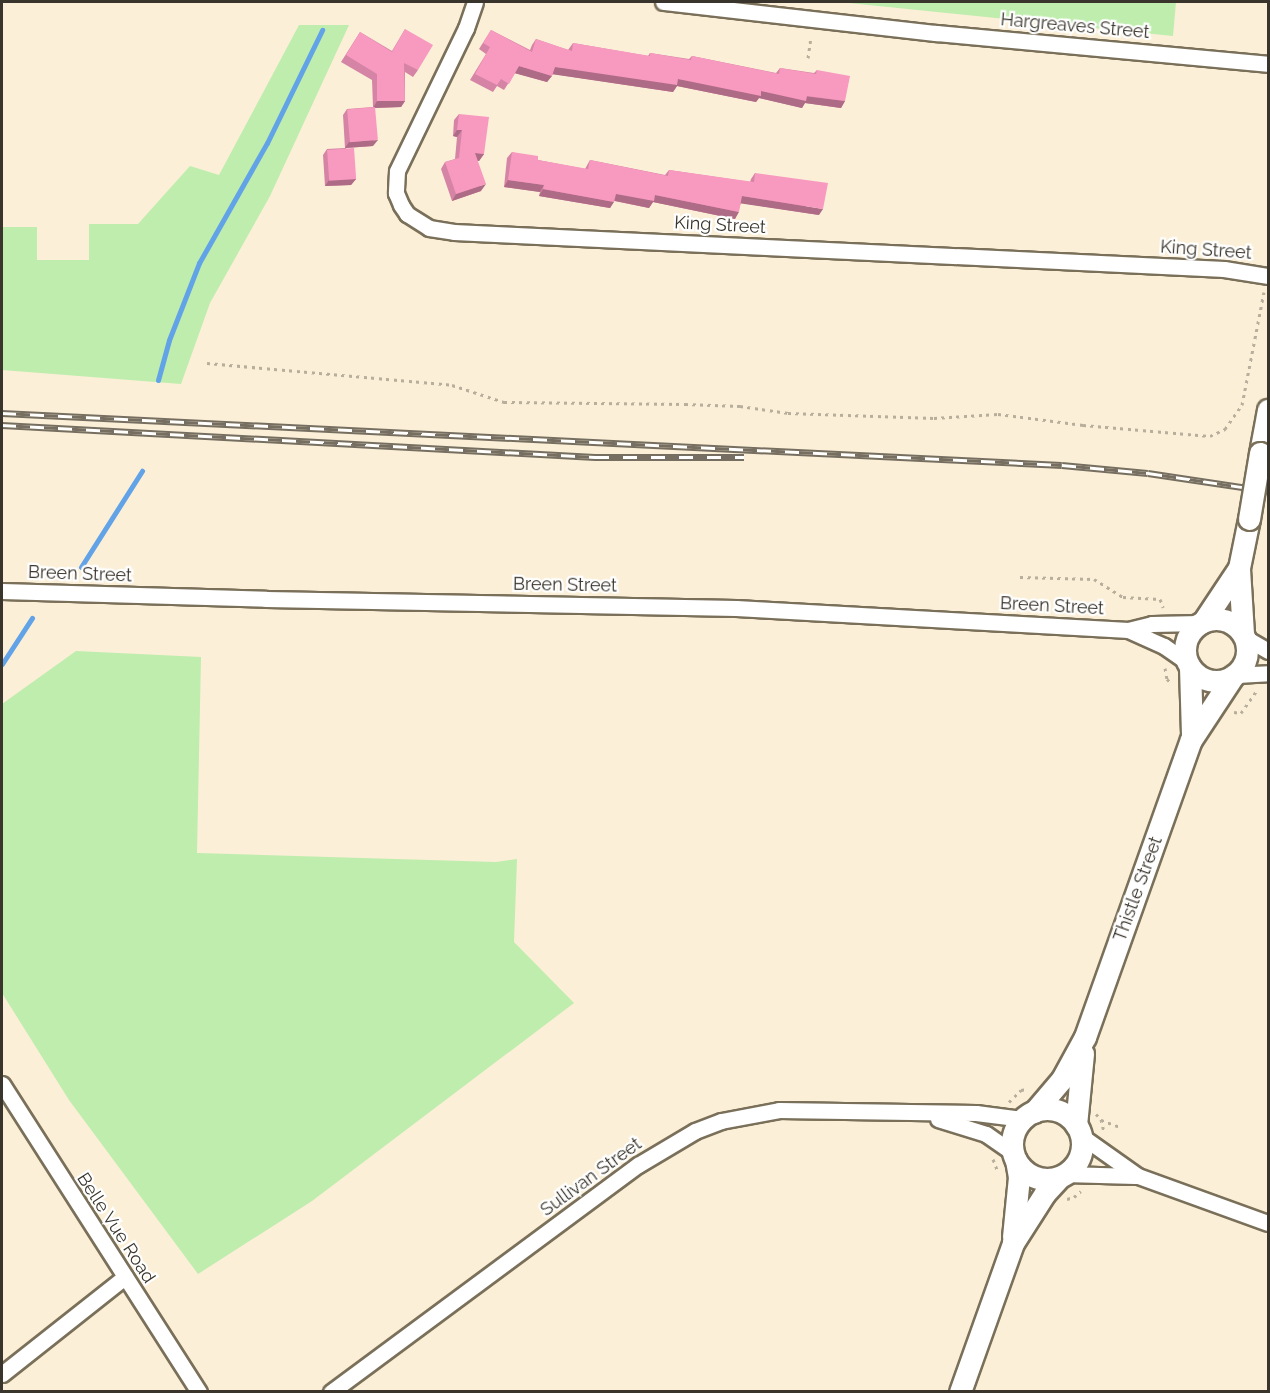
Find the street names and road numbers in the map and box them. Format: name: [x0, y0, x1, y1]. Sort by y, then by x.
street label: Hargreaves Street: [1000, 9, 1150, 43]
street label: King Street: [674, 212, 766, 238]
street label: King Street: [1160, 236, 1252, 264]
street label: Breen Street: [28, 561, 132, 587]
street label: Breen Street: [513, 573, 617, 597]
street label: Breen Street: [999, 592, 1105, 620]
street label: Thistle Street: [1109, 834, 1167, 944]
street label: Sullivan Street: [536, 1133, 646, 1221]
street label: Belle Vue Road: [72, 1168, 160, 1288]

